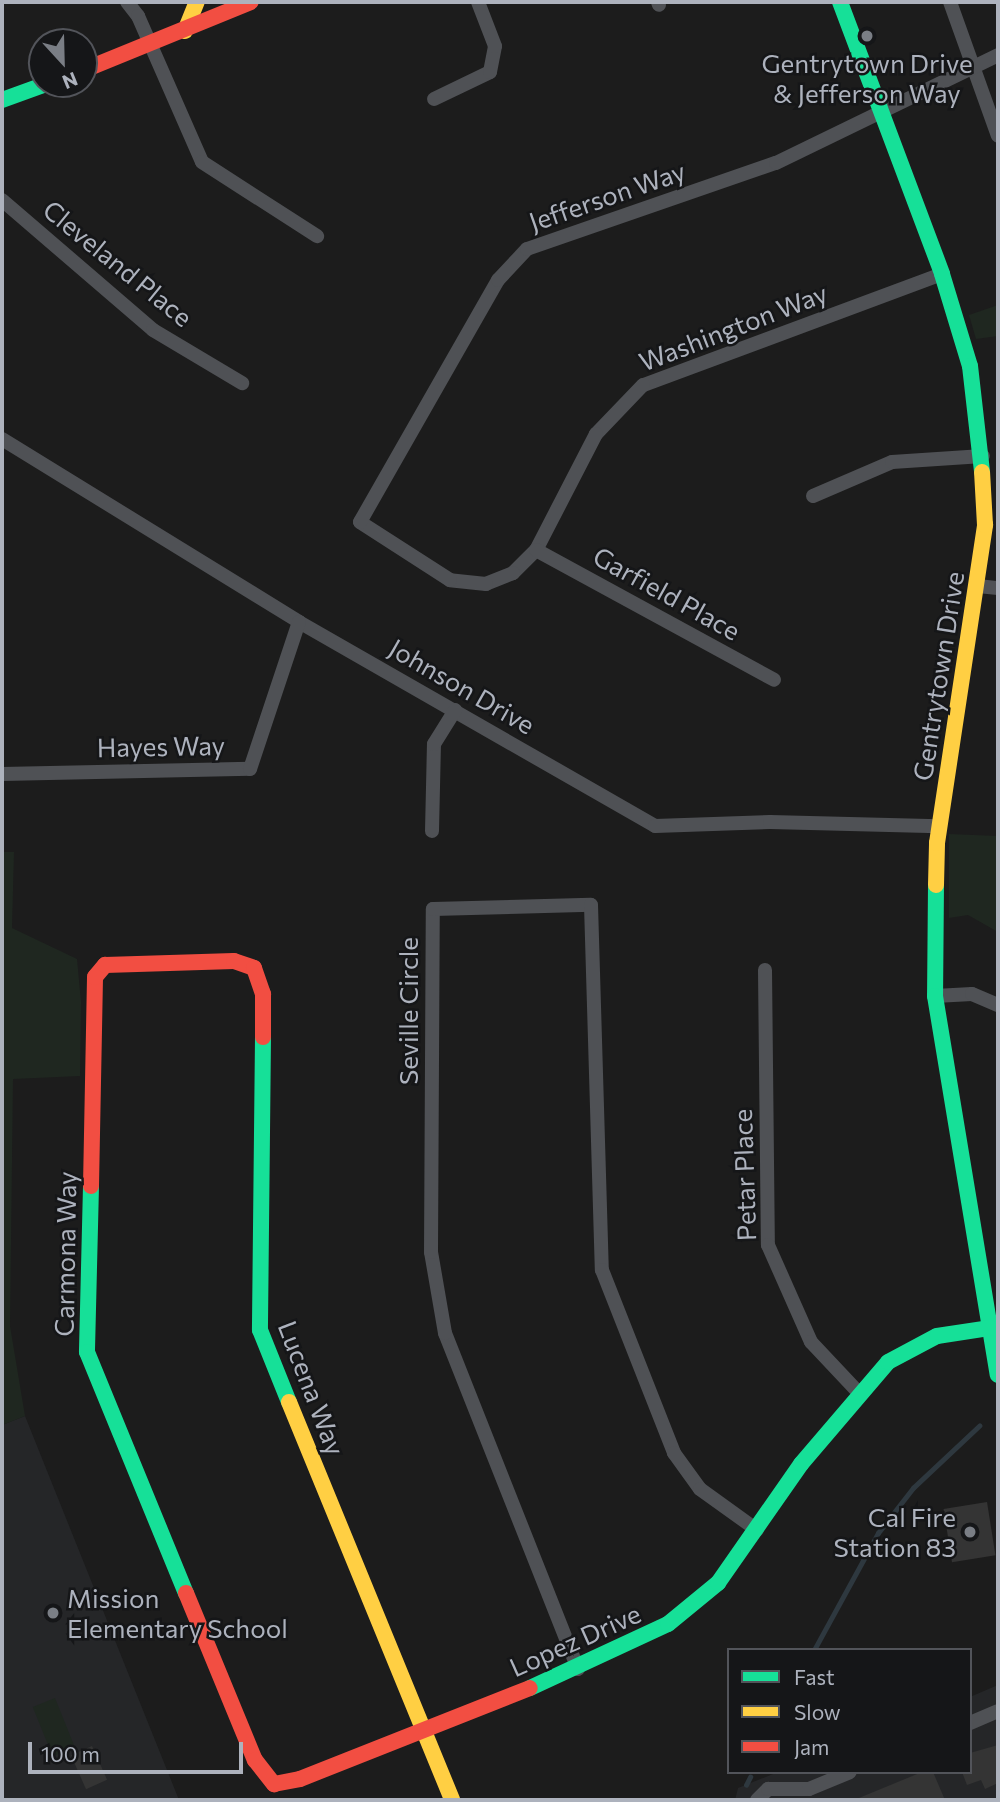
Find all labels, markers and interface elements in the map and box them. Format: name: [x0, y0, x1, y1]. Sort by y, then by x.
north arrow: [28, 28, 98, 98]
marker: Gentrytown Drive & Jefferson Way: [859, 28, 875, 44]
place label: Gentrytown Drive & Jefferson Way: [761, 47, 973, 108]
text: N: [59, 68, 81, 94]
street label: Jefferson Way: [525, 155, 689, 237]
street label: Cleveland Place: [37, 193, 199, 333]
street label: Washington Way: [635, 277, 831, 377]
street label: Garfield Place: [588, 540, 746, 646]
street label: Gentrytown Drive: [906, 569, 970, 783]
street label: Johnson Drive: [384, 632, 540, 740]
street label: Hayes Way: [97, 729, 225, 763]
street label: Seville Circle: [392, 937, 424, 1085]
street label: Petar Place: [726, 1108, 762, 1242]
street label: Carmona Way: [48, 1171, 82, 1337]
street label: Lucena Way: [272, 1316, 352, 1460]
place label: Cal Fire Station 83: [833, 1501, 956, 1562]
marker: Cal Fire Station 83: [962, 1524, 978, 1540]
place label: Mission Elementary School: [67, 1582, 288, 1644]
street label: Lopez Drive: [505, 1597, 645, 1683]
marker: Mission Elementary School: [45, 1605, 61, 1621]
legend: [727, 1648, 972, 1774]
text: Fast: [794, 1664, 835, 1689]
text: Slow: [794, 1699, 841, 1724]
scale bar: [32, 1728, 247, 1772]
text: Jam: [794, 1734, 829, 1759]
text: 100 m: [41, 1741, 100, 1766]

